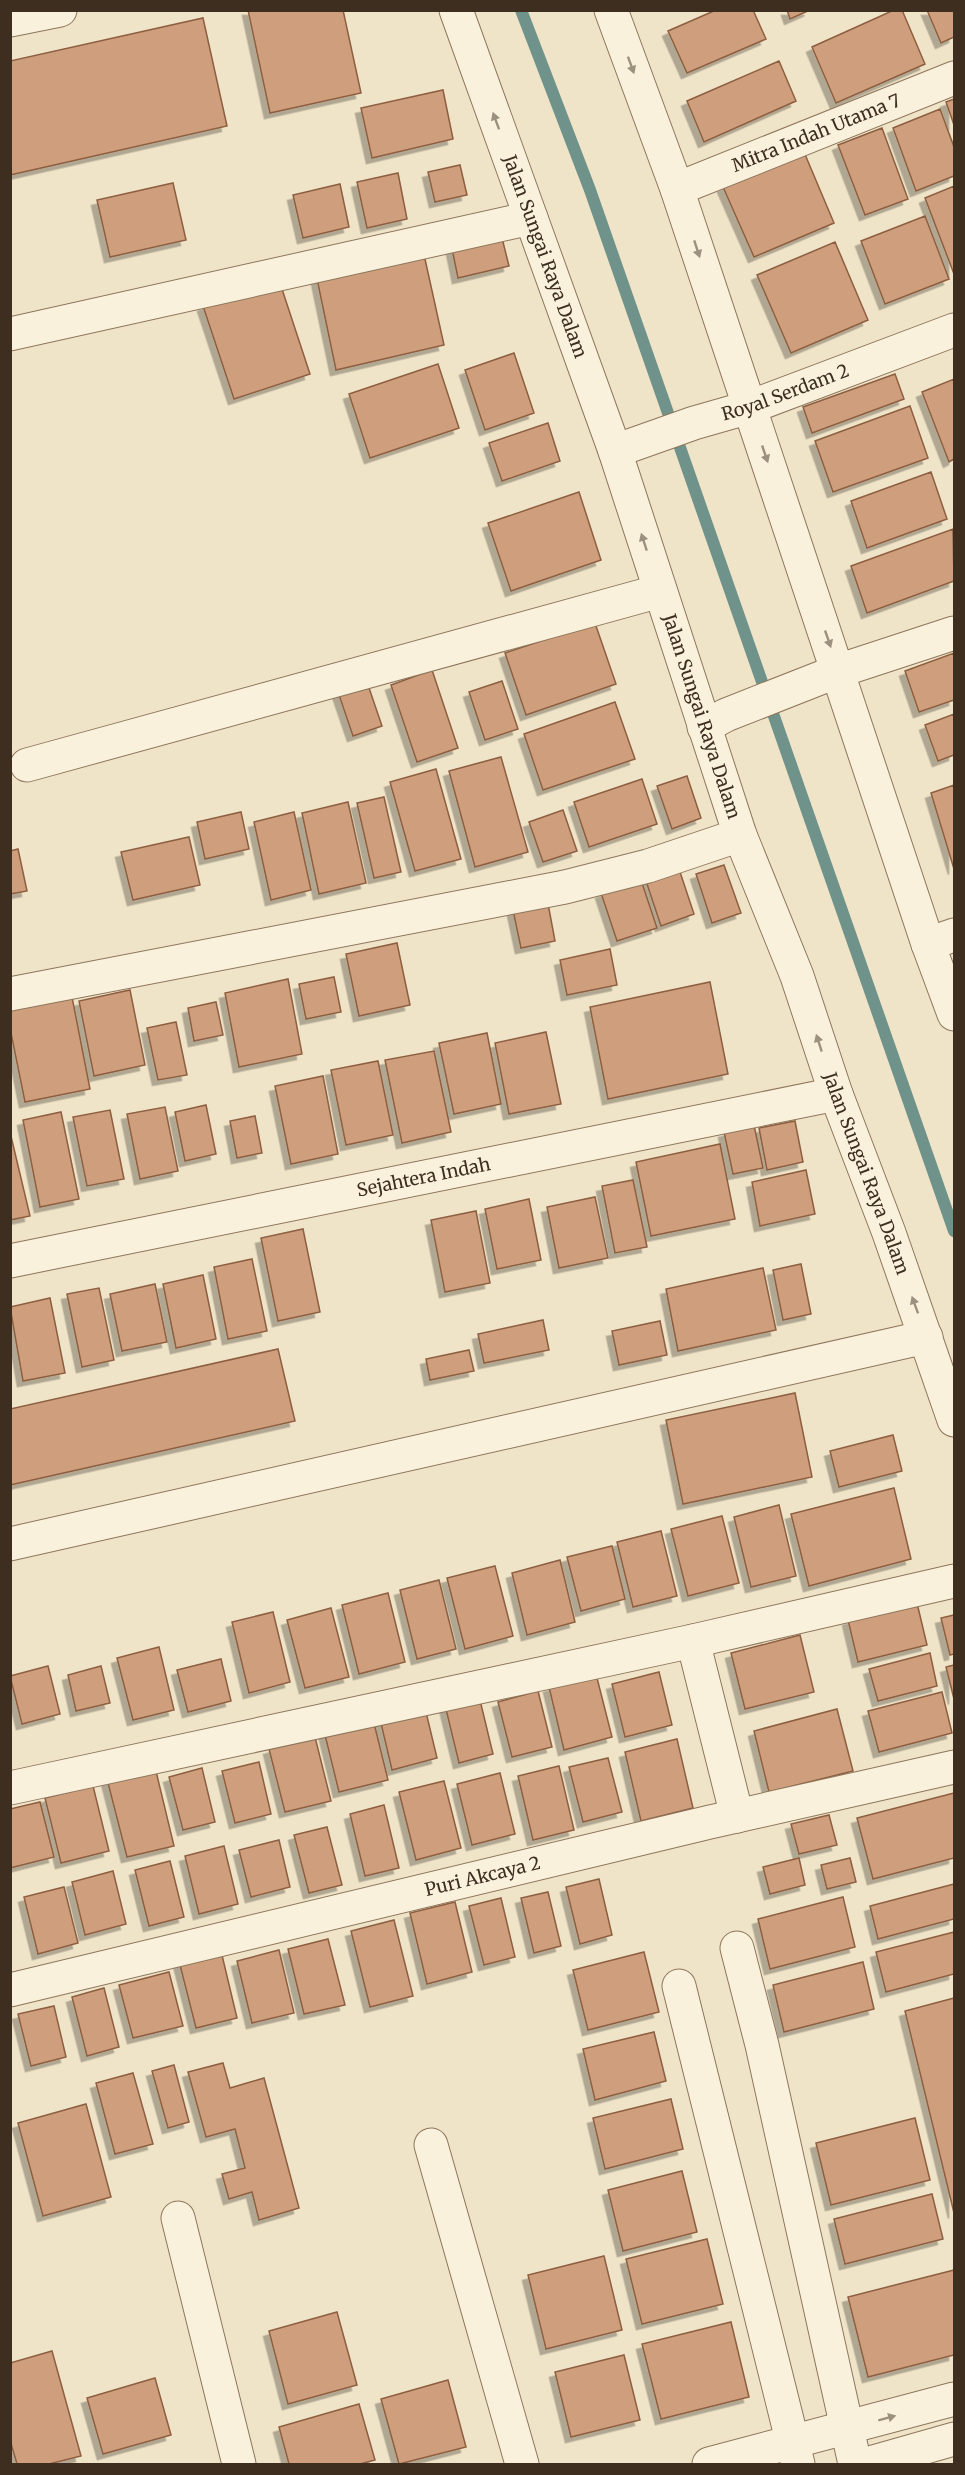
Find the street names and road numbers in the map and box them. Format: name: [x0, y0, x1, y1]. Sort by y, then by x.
street label: Mitra Indah Utama 7: [728, 89, 904, 177]
street label: Jalan Sungai Raya Dalam: [498, 151, 593, 361]
street label: Royal Serdam 2: [719, 359, 852, 426]
street label: Jalan Sungai Raya Dalam: [657, 610, 746, 822]
street label: Jalan Sungai Raya Dalam: [818, 1068, 915, 1278]
street label: Sejahtera Indah: [355, 1152, 492, 1202]
street label: Puri Akcaya 2: [422, 1851, 543, 1901]

